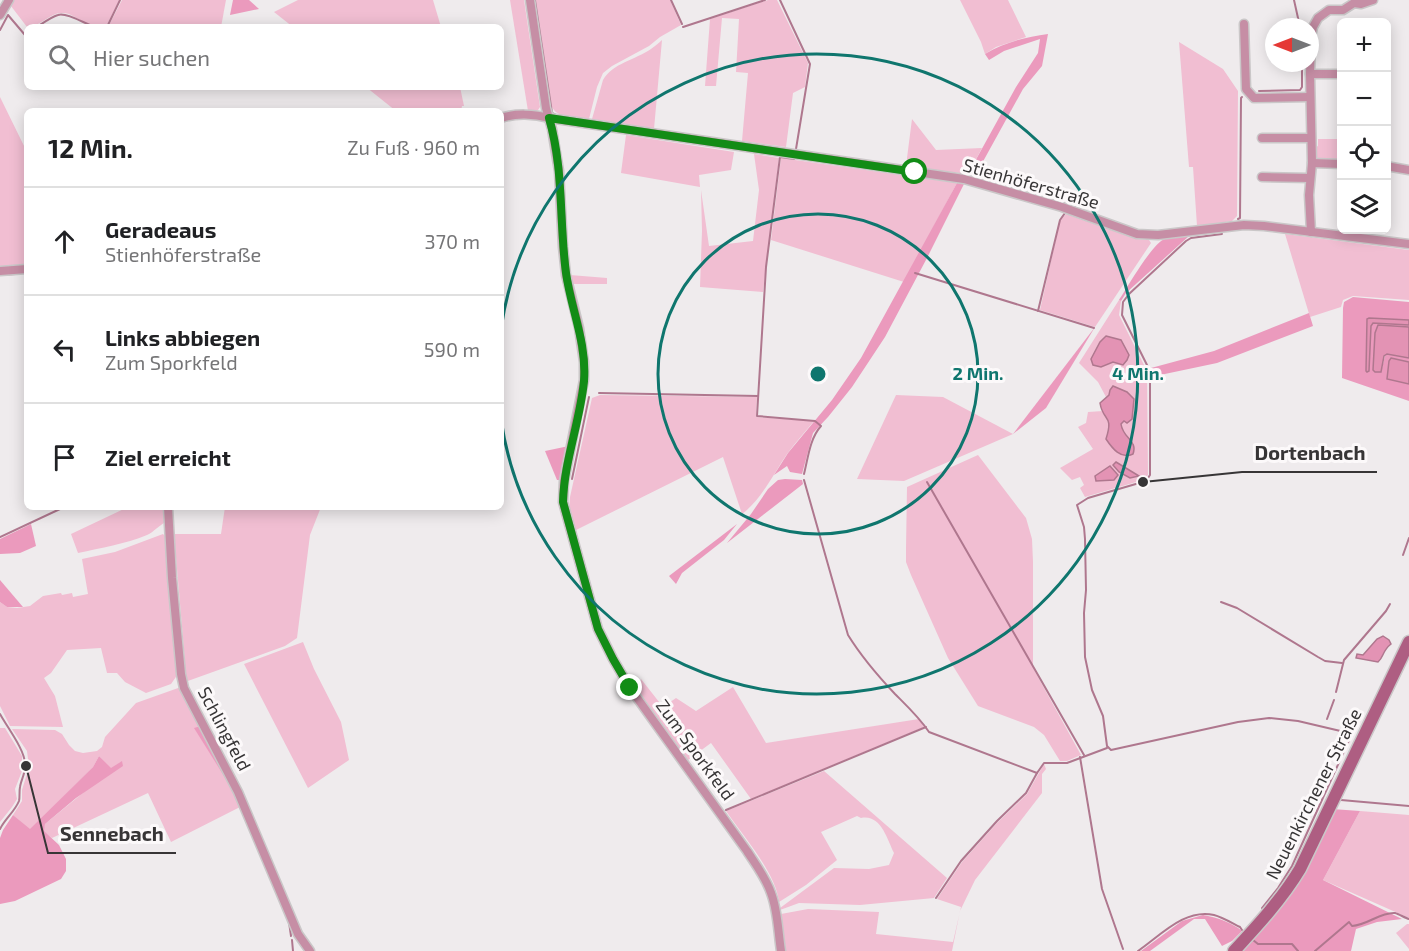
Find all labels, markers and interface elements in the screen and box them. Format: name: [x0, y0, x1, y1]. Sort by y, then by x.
north arrow: [1265, 18, 1319, 72]
map controls: [1337, 18, 1391, 234]
button: +: [1337, 18, 1391, 72]
search box: [24, 24, 504, 90]
icon: search: [45, 41, 78, 74]
text: Hier suchen: [93, 44, 210, 70]
button: −: [1337, 72, 1391, 126]
button: locate: [1337, 126, 1391, 180]
text: 12 Min.: [48, 132, 133, 163]
text: Zu Fuß · 960 m: [347, 135, 480, 159]
street label: Stienhöferstraße: [961, 153, 1102, 213]
route start: [901, 158, 927, 184]
button: layers: [1337, 180, 1391, 234]
text: Geradeaus: [105, 216, 216, 242]
icon: ahead: [48, 225, 81, 258]
text: 370 m: [425, 229, 480, 253]
text: Stienhöferstraße: [105, 242, 261, 266]
text: Links abbiegen: [105, 324, 260, 350]
icon: left: [48, 333, 81, 366]
text: 590 m: [424, 337, 480, 361]
text: Zum Sporkfeld: [105, 350, 238, 374]
text: 2 Min.: [953, 362, 1004, 384]
text: 4 Min.: [1112, 362, 1164, 384]
centre of rings: [808, 364, 828, 384]
callout: Dortenbach: [1242, 434, 1377, 472]
text: Dortenbach: [1255, 440, 1365, 464]
icon: arrive: [48, 441, 81, 474]
text: Ziel erreicht: [105, 444, 231, 470]
route end: [616, 674, 642, 700]
street label: Schlingfeld: [194, 683, 256, 774]
street label: Zum Sporkfeld: [652, 695, 740, 804]
street label: Neuenkirchener Straße: [1260, 704, 1366, 883]
callout: Sennebach: [48, 815, 176, 853]
text: Sennebach: [60, 821, 164, 845]

